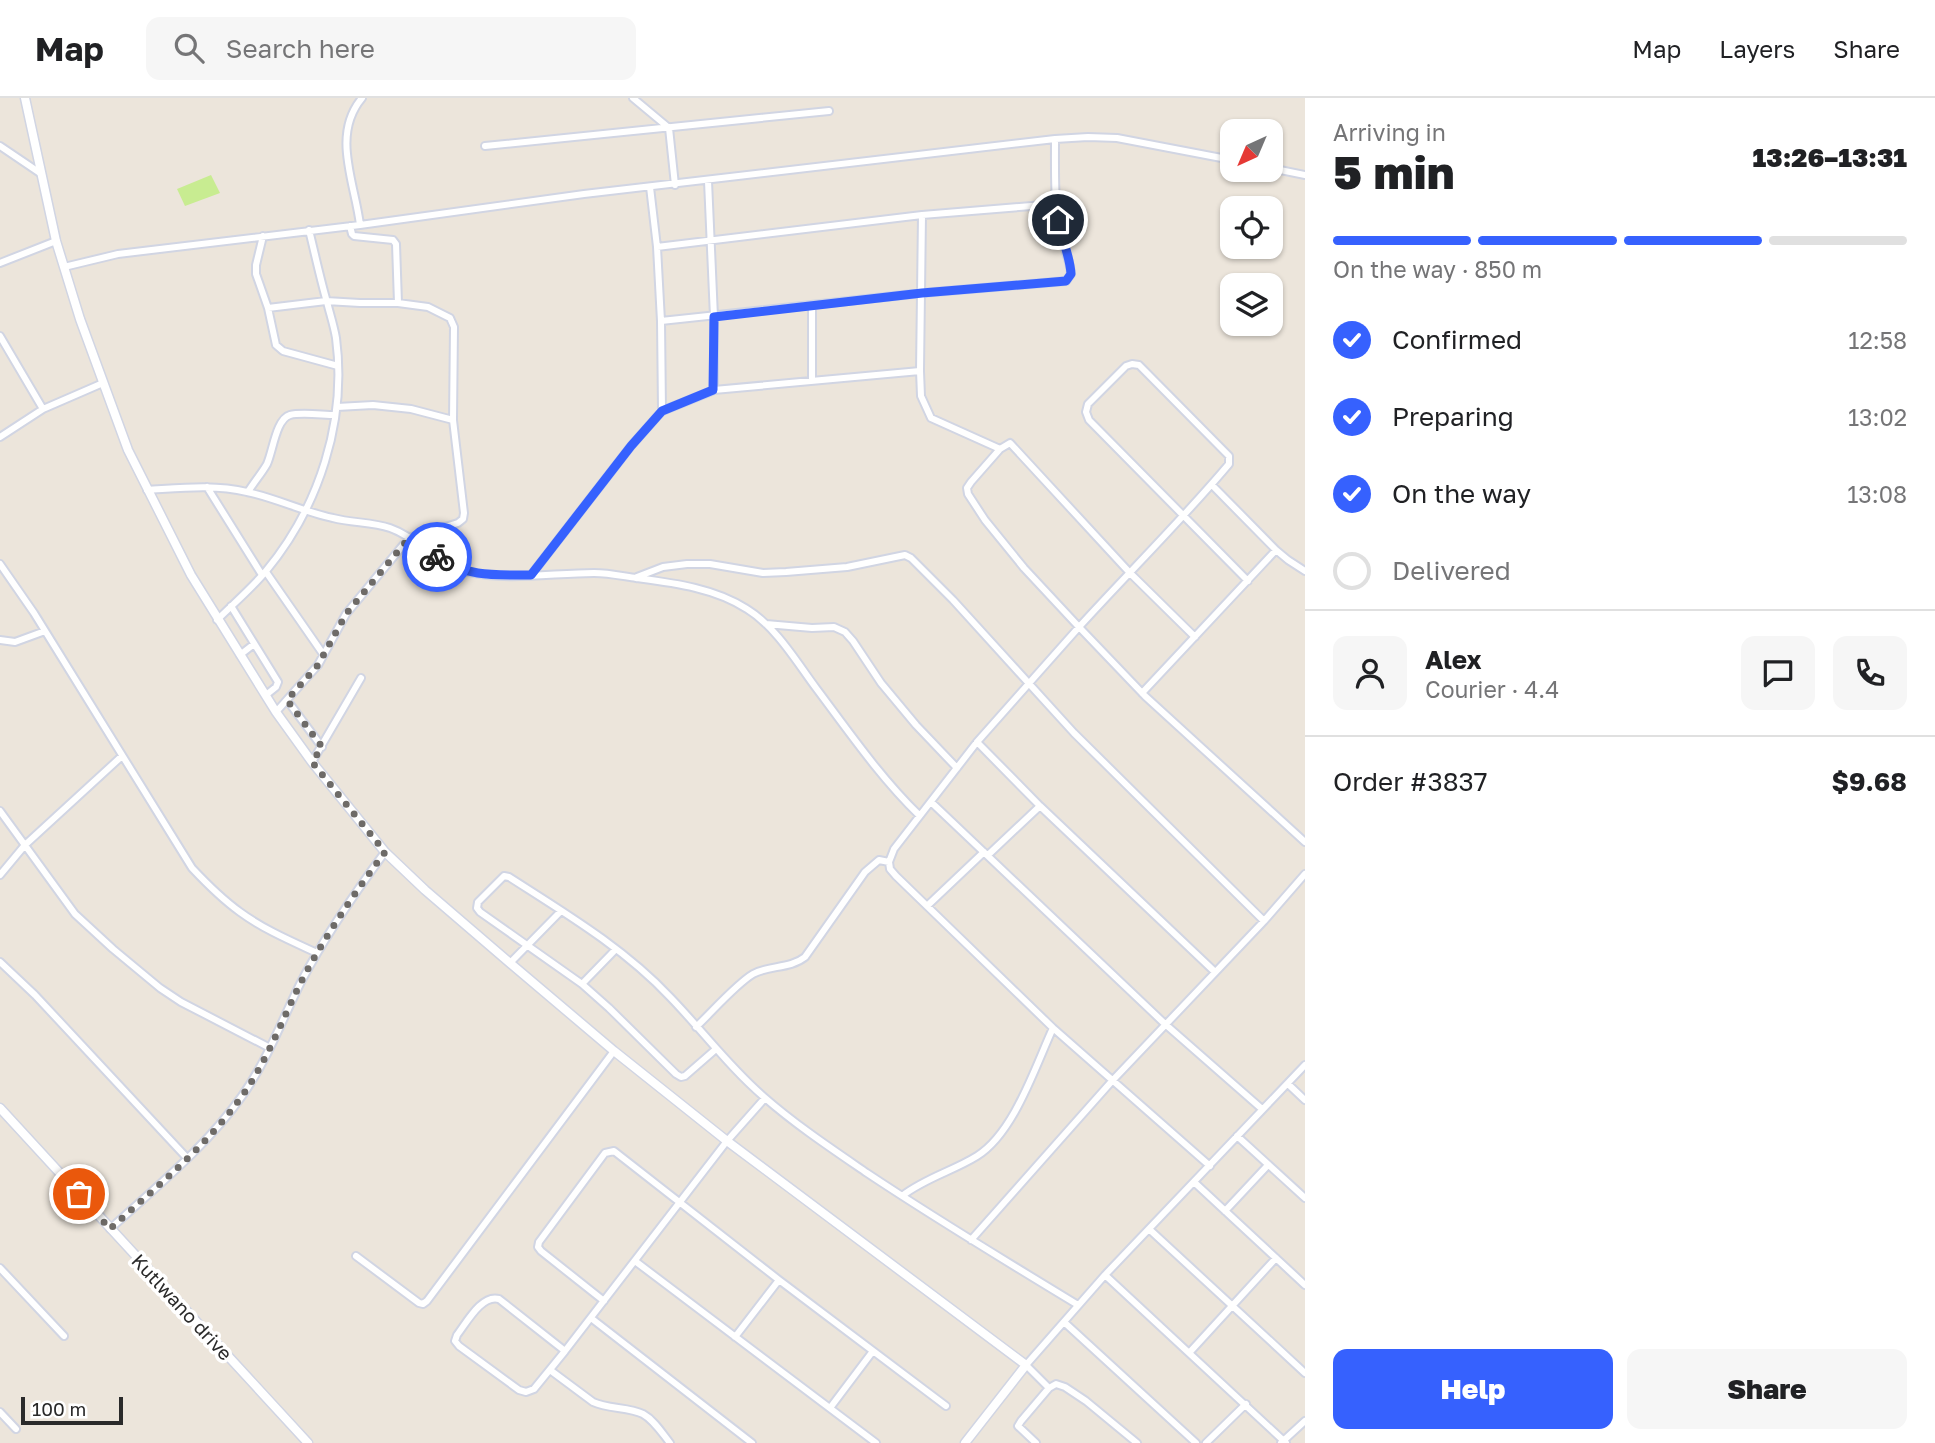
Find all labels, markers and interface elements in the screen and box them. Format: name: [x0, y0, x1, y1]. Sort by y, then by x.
search box: [146, 17, 636, 80]
text: Map: [35, 29, 104, 68]
icon: search: [170, 29, 208, 67]
text: Search here: [226, 33, 375, 64]
text: Map: [1632, 34, 1681, 63]
text: Layers: [1719, 34, 1795, 63]
text: Share: [1833, 34, 1900, 63]
text: Arriving in: [1333, 118, 1446, 146]
north arrow: [1220, 119, 1283, 182]
map controls: [1220, 119, 1283, 336]
text: 13:26–13:31: [1753, 142, 1907, 173]
text: 5 min: [1333, 144, 1455, 199]
pin: [1028, 190, 1088, 250]
button: locate: [1220, 196, 1283, 259]
icon: home: [1039, 201, 1077, 239]
text: On the way · 850 m: [1333, 255, 1542, 283]
button: layers: [1220, 273, 1283, 336]
icon: check: [1333, 321, 1371, 359]
text: Confirmed: [1392, 324, 1522, 355]
text: 12:58: [1848, 326, 1907, 354]
icon: check: [1333, 398, 1371, 436]
text: Preparing: [1392, 401, 1514, 432]
text: 13:02: [1848, 403, 1907, 431]
icon: check: [1333, 475, 1371, 513]
text: On the way: [1392, 478, 1531, 509]
text: 13:08: [1847, 480, 1907, 508]
courier: [402, 522, 472, 592]
icon: bike: [418, 538, 456, 576]
text: Delivered: [1392, 555, 1511, 586]
button: person: [1333, 636, 1407, 710]
button: chat: [1741, 636, 1815, 710]
button: phone: [1833, 636, 1907, 710]
text: Alex: [1425, 644, 1482, 675]
text: Courier · 4.4: [1425, 675, 1559, 703]
text: Order #3837: [1333, 766, 1488, 797]
text: $9.68: [1832, 766, 1907, 797]
pin: [49, 1164, 109, 1224]
icon: bag: [60, 1175, 98, 1213]
street label: Kutlwano drive: [127, 1249, 237, 1365]
button: Help: [1333, 1349, 1613, 1429]
button: Share: [1627, 1349, 1907, 1429]
scale bar: [21, 1394, 122, 1426]
text: 100 m: [32, 1397, 86, 1420]

